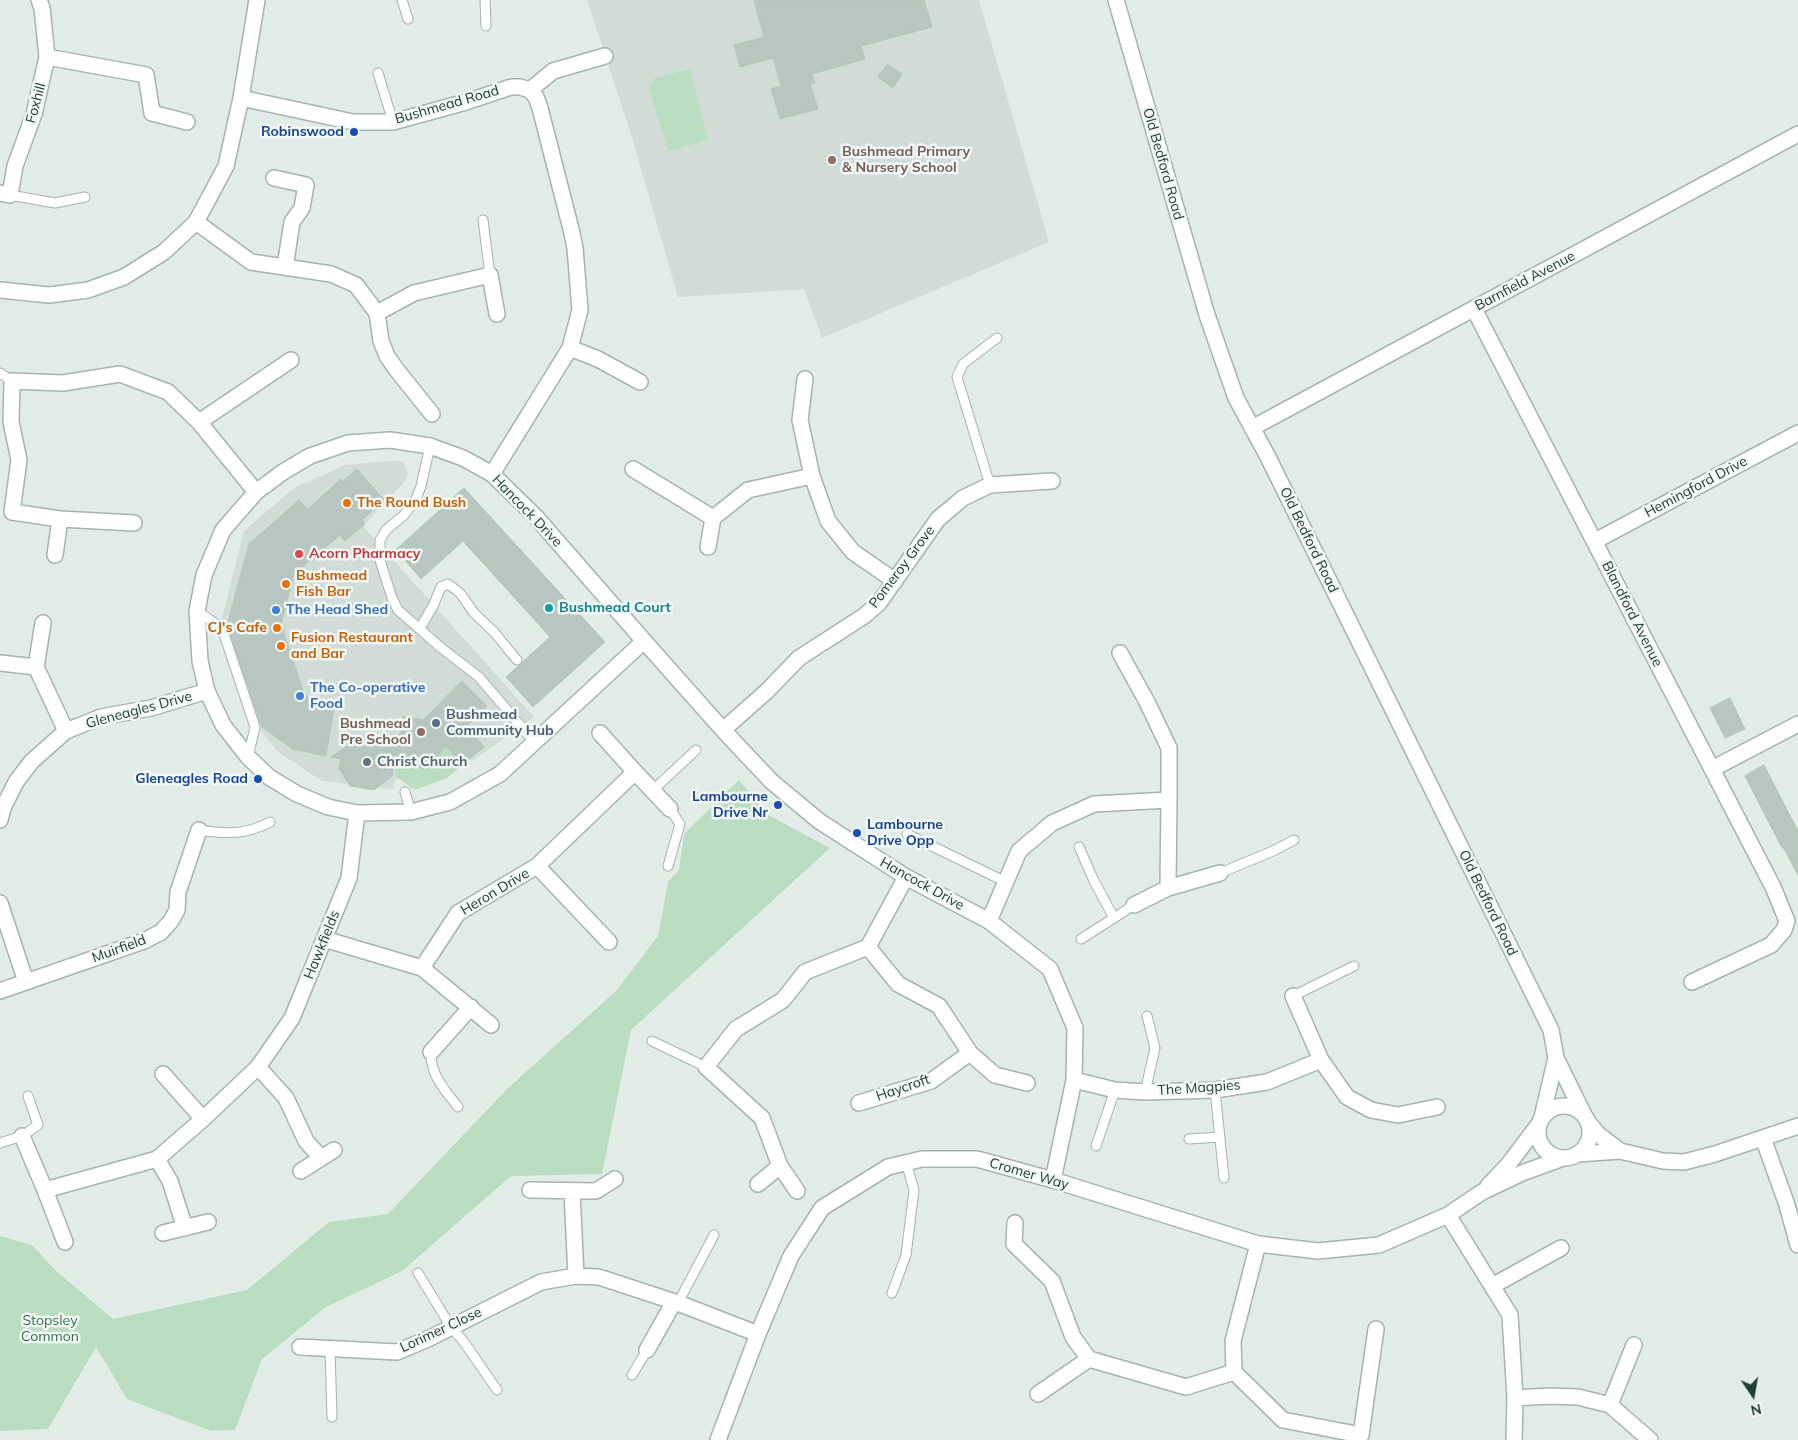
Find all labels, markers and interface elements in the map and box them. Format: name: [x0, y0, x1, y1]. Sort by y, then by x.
street label: Foxhill: [23, 81, 49, 125]
street label: Bushmead Road: [393, 82, 501, 128]
street label: Old Bedford Road: [1139, 106, 1187, 222]
place label: Robinswood: [261, 124, 344, 140]
marker: Robinswood: [348, 126, 360, 138]
place label: Bushmead Primary & Nursery School: [842, 144, 970, 176]
marker: Bushmead Primary & Nursery School: [826, 154, 838, 166]
street label: Barnfield Avenue: [1472, 248, 1578, 314]
street label: Hemingford Drive: [1642, 453, 1750, 521]
street label: Hancock Drive: [488, 471, 566, 551]
street label: Old Bedford Road: [1276, 484, 1342, 596]
place label: The Round Bush: [357, 495, 466, 511]
marker: The Round Bush: [341, 497, 353, 509]
street label: Pomeroy Grove: [866, 523, 938, 611]
place label: Acorn Pharmacy: [309, 546, 420, 562]
marker: Acorn Pharmacy: [293, 548, 305, 560]
street label: Blandford Avenue: [1598, 558, 1666, 670]
place label: Bushmead Fish Bar: [296, 568, 367, 600]
marker: Bushmead Fish Bar: [280, 578, 292, 590]
place label: Bushmead Court: [559, 600, 671, 616]
place label: The Head Shed: [286, 602, 388, 618]
marker: Bushmead Court: [543, 602, 555, 614]
marker: The Head Shed: [270, 604, 282, 616]
place label: CJ's Cafe: [207, 620, 267, 636]
marker: CJ's Cafe: [271, 622, 283, 634]
place label: Fusion Restaurant and Bar: [291, 630, 413, 662]
marker: Fusion Restaurant and Bar: [275, 640, 287, 652]
place label: The Co-operative Food: [310, 680, 425, 712]
street label: Gleneagles Drive: [84, 688, 194, 732]
marker: The Co-operative Food: [294, 690, 306, 702]
place label: Bushmead Community Hub: [446, 707, 554, 740]
place label: Bushmead Pre School: [340, 716, 411, 749]
marker: Bushmead Community Hub: [430, 717, 442, 729]
marker: Bushmead Pre School: [415, 726, 427, 738]
place label: Christ Church: [377, 754, 468, 770]
marker: Christ Church: [361, 756, 373, 768]
place label: Gleneagles Road: [135, 771, 248, 787]
marker: Gleneagles Road: [252, 773, 264, 785]
place label: Lambourne Drive Nr: [692, 789, 768, 822]
marker: Lambourne Drive Nr: [772, 799, 784, 811]
place label: Lambourne Drive Opp: [867, 817, 943, 850]
marker: Lambourne Drive Opp: [851, 827, 863, 839]
street label: Old Bedford Road: [1455, 847, 1521, 959]
street label: Hancock Drive: [877, 854, 967, 914]
street label: Heron Drive: [458, 865, 532, 919]
street label: Hawkfields: [301, 908, 343, 982]
street label: Muirfield: [90, 931, 148, 967]
street label: Haycroft: [874, 1071, 932, 1105]
street label: The Magpies: [1157, 1077, 1241, 1099]
street label: Cromer Way: [987, 1155, 1071, 1193]
street label: Lorimer Close: [398, 1304, 484, 1356]
park label: Stopsley Common: [21, 1313, 79, 1345]
north arrow: [1728, 1370, 1778, 1420]
text: N: [1749, 1400, 1763, 1420]

